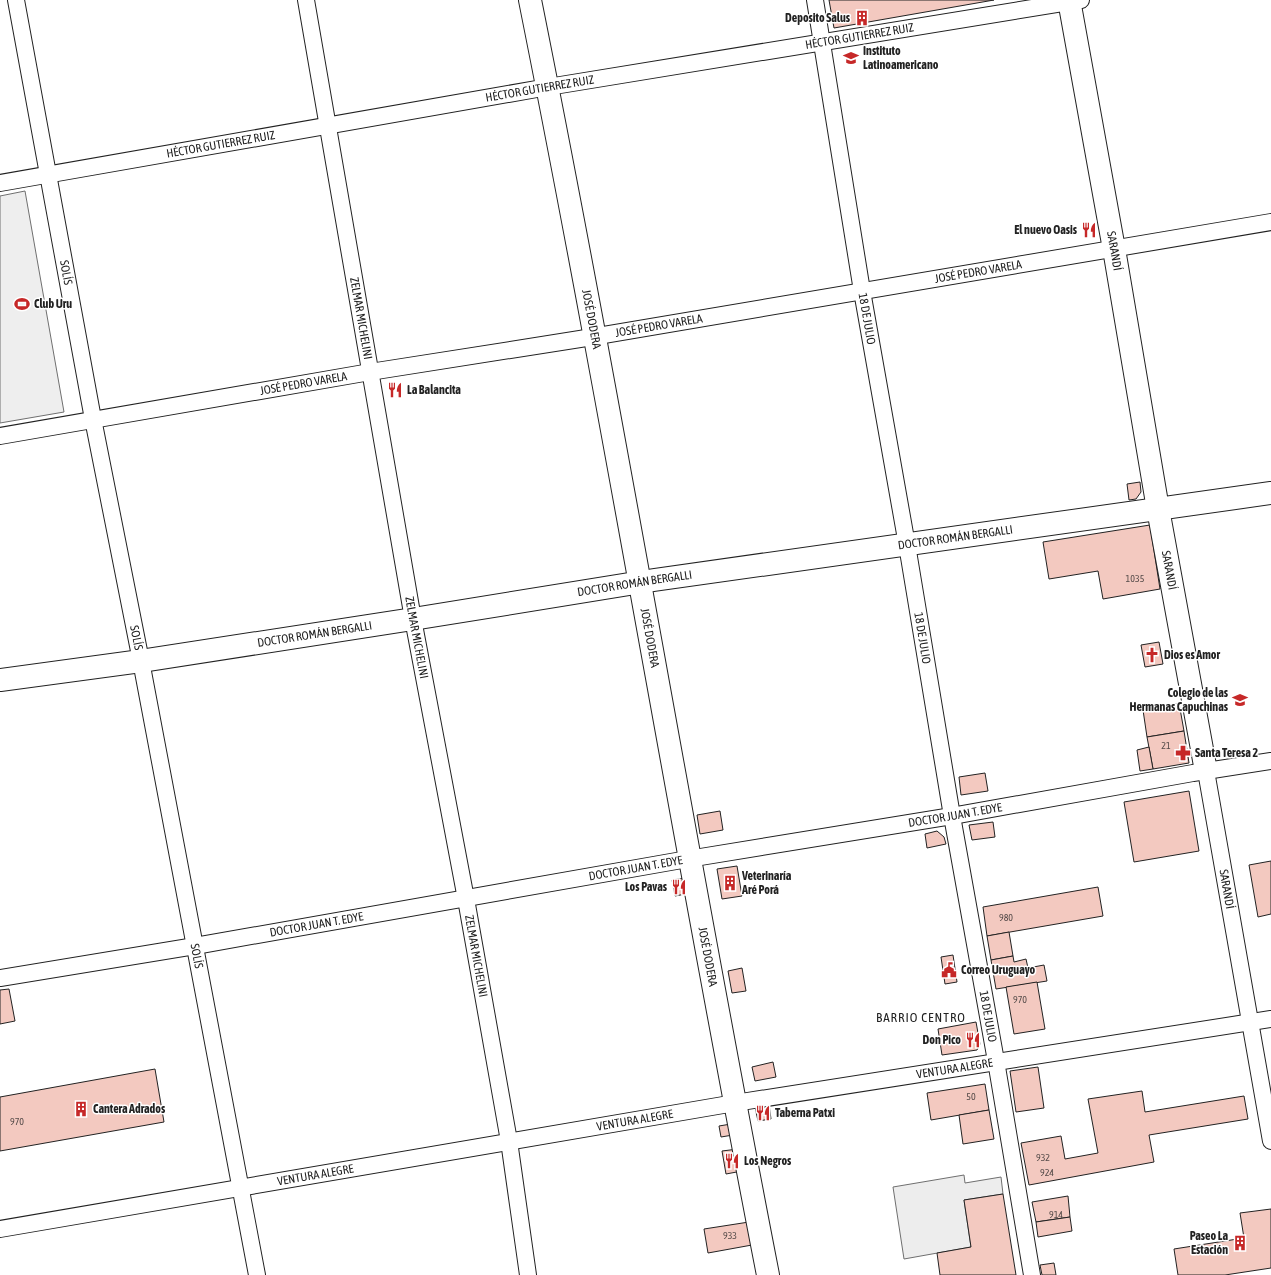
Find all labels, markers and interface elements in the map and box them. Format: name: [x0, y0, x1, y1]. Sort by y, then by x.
building icon: Deposito Salus: [853, 9, 871, 27]
place label: Deposito Salus: [785, 11, 851, 25]
street label: HÉCTOR GUTIERREZ RUIZ: [804, 20, 916, 52]
place label: Instituto Latinoamericano: [863, 44, 939, 72]
school or university icon: Instituto Latinoamericano: [842, 49, 860, 67]
street label: HÉCTOR GUTIERREZ RUIZ: [484, 72, 596, 105]
street label: HÉCTOR GUTIERREZ RUIZ: [165, 128, 277, 161]
restaurant icon: El nuevo Oasis: [1080, 221, 1098, 239]
place label: El nuevo Oasis: [1014, 223, 1078, 237]
street label: SARANDÍ: [1104, 230, 1125, 272]
street label: JOSÉ PEDRO VARELA: [934, 257, 1023, 286]
street label: SOLÍS: [57, 259, 75, 286]
street label: ZELMAR MICHELINI: [347, 276, 375, 361]
street label: JOSÉ DODERA: [579, 288, 604, 350]
street label: 18 DE JULIO: [855, 292, 878, 346]
sports icon: Club Uru: [13, 295, 31, 313]
place label: Club Uru: [34, 297, 72, 311]
street label: JOSÉ PEDRO VARELA: [614, 311, 704, 340]
street label: JOSÉ PEDRO VARELA: [259, 369, 348, 398]
restaurant icon: La Balancita: [386, 381, 404, 399]
place label: La Balancita: [407, 383, 461, 397]
street label: DOCTOR ROMÁN BERGALLI: [897, 522, 1014, 553]
street label: SARANDÍ: [1159, 549, 1180, 591]
street label: DOCTOR ROMÁN BERGALLI: [576, 568, 693, 599]
house number: 1035: [1126, 573, 1145, 584]
street label: ZELMAR MICHELINI: [402, 595, 431, 680]
street label: JOSÉ DODERA: [638, 607, 662, 669]
street label: 18 DE JULIO: [911, 611, 934, 665]
street label: DOCTOR ROMÁN BERGALLI: [256, 618, 373, 650]
street label: SOLÍS: [127, 624, 146, 651]
church icon: Dios es Amor: [1143, 646, 1161, 664]
place label: Dios es Amor: [1164, 648, 1220, 662]
place label: Colegio de las Hermanas Capuchinas: [1129, 686, 1229, 714]
school or university icon: Colegio de las Hermanas Capuchinas: [1231, 691, 1249, 709]
house number: 21: [1161, 740, 1171, 751]
pharmacy icon: Santa Teresa 2: [1174, 744, 1192, 762]
place label: Santa Teresa 2: [1195, 746, 1259, 760]
street label: DOCTOR JUAN T. EDYE: [907, 800, 1003, 830]
street label: DOCTOR JUAN T. EDYE: [588, 853, 684, 883]
street label: SARANDÍ: [1216, 868, 1237, 910]
place label: Veterinaría Aré Porá: [741, 869, 792, 897]
building icon: Veterinaría Aré Porá: [721, 874, 739, 892]
restaurant icon: Los Pavas: [670, 878, 688, 896]
place label: Los Pavas: [625, 880, 668, 894]
street label: DOCTOR JUAN T. EDYE: [269, 909, 364, 940]
house number: 980: [999, 912, 1013, 923]
street label: ZELMAR MICHELINI: [462, 914, 490, 998]
street label: JOSÉ DODERA: [695, 926, 720, 988]
street label: SOLÍS: [188, 943, 206, 970]
public building icon: Correo Uruguayo: [940, 961, 958, 979]
place label: Correo Uruguayo: [961, 963, 1036, 977]
street label: 18 DE JULIO: [976, 989, 999, 1043]
house number: 970: [1013, 994, 1027, 1005]
district label: BARRIO CENTRO: [876, 1010, 966, 1025]
restaurant icon: Don Pico: [964, 1031, 982, 1049]
place label: Don Pico: [923, 1033, 961, 1047]
street label: VENTURA ALEGRE: [915, 1056, 994, 1081]
house number: 50: [966, 1091, 976, 1102]
building icon: Cantera Adrados: [72, 1100, 90, 1118]
place label: Cantera Adrados: [93, 1102, 166, 1116]
restaurant icon: Taberna Patxi: [754, 1104, 772, 1122]
place label: Taberna Patxi: [775, 1106, 835, 1120]
street label: VENTURA ALEGRE: [595, 1107, 674, 1134]
house number: 970: [10, 1116, 24, 1127]
restaurant icon: Los Negros: [723, 1152, 741, 1170]
house number: 932: [1036, 1152, 1050, 1163]
place label: Los Negros: [744, 1154, 792, 1168]
street label: VENTURA ALEGRE: [276, 1162, 355, 1188]
house number: 924: [1040, 1167, 1054, 1178]
house number: 914: [1049, 1209, 1063, 1220]
place label: Paseo La Estación: [1190, 1229, 1228, 1257]
house number: 933: [723, 1230, 737, 1241]
building icon: Paseo La Estación: [1231, 1234, 1249, 1252]

